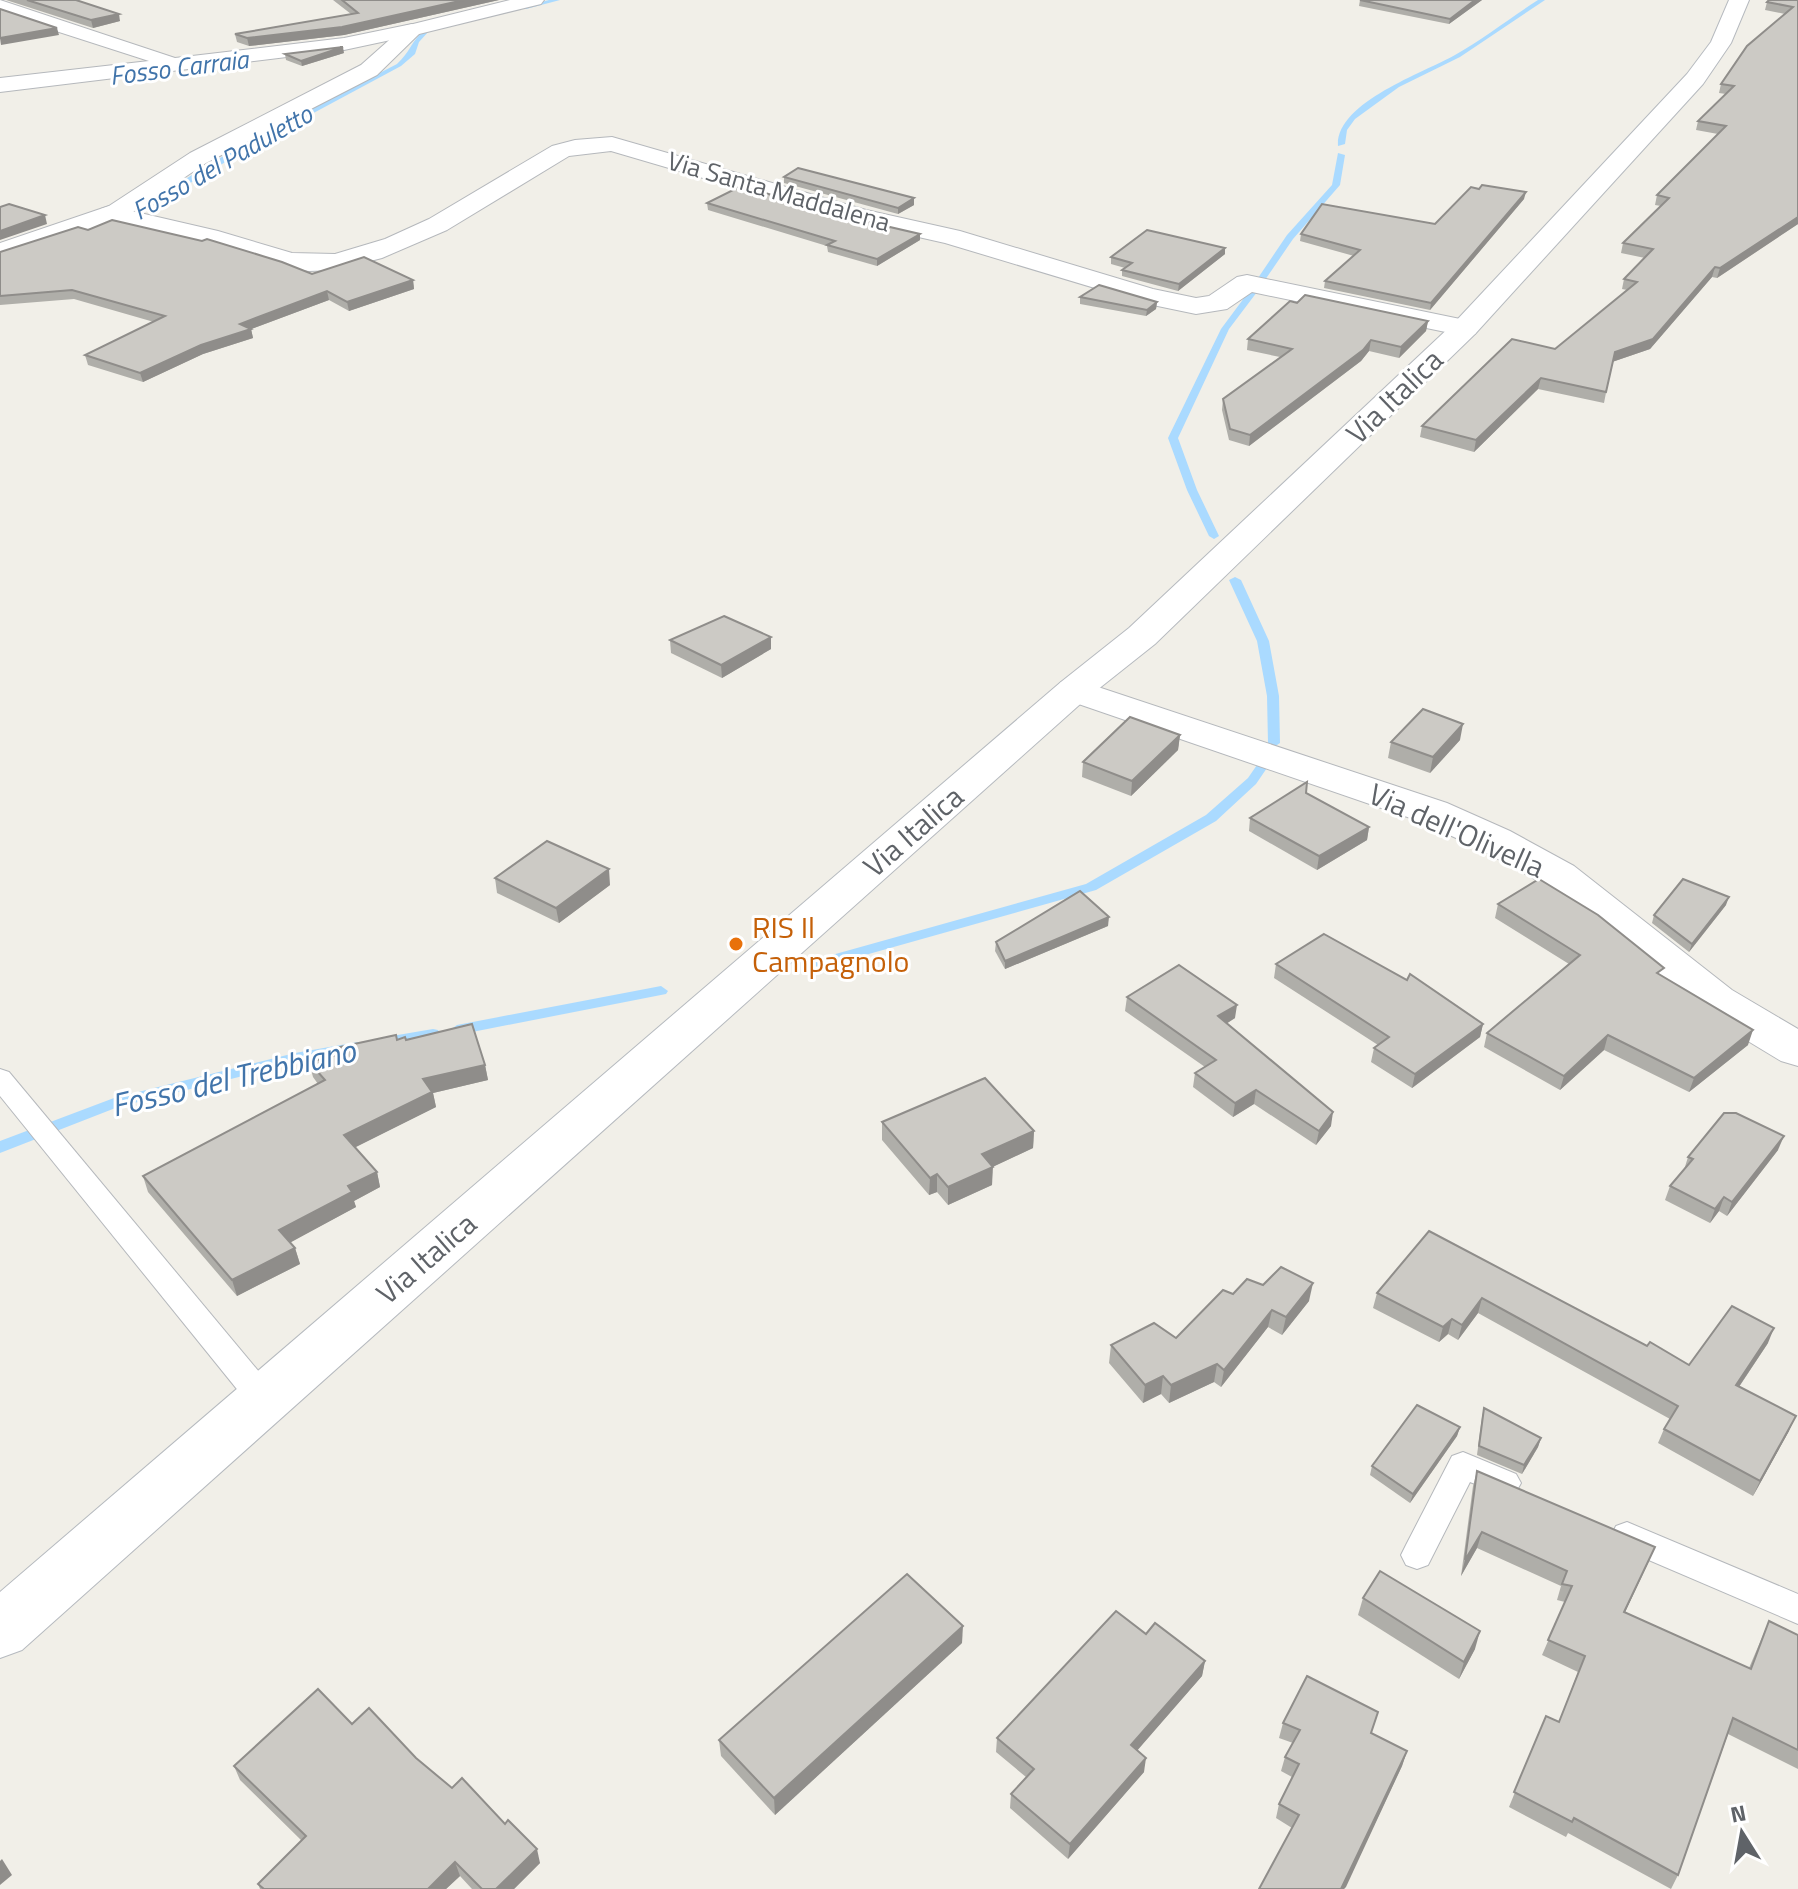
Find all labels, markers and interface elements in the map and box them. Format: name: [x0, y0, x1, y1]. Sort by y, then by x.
water label: Fosso Carraia: [108, 39, 252, 95]
water label: Fosso del Paduletto: [125, 94, 320, 229]
street label: Via Santa Maddalena: [663, 141, 895, 241]
street label: Via Italica: [1335, 338, 1453, 454]
street label: Via dell'Olivella: [1362, 771, 1552, 889]
street label: Via Italica: [853, 774, 973, 888]
place label: RIS Il Campagnolo: [752, 904, 909, 984]
marker: RIS Il Campagnolo: [727, 935, 745, 953]
water label: Fosso del Trebbiano: [106, 1025, 361, 1128]
street label: Via Italica: [366, 1201, 486, 1315]
north arrow: [1702, 1793, 1782, 1873]
text: N: [1727, 1795, 1749, 1832]

